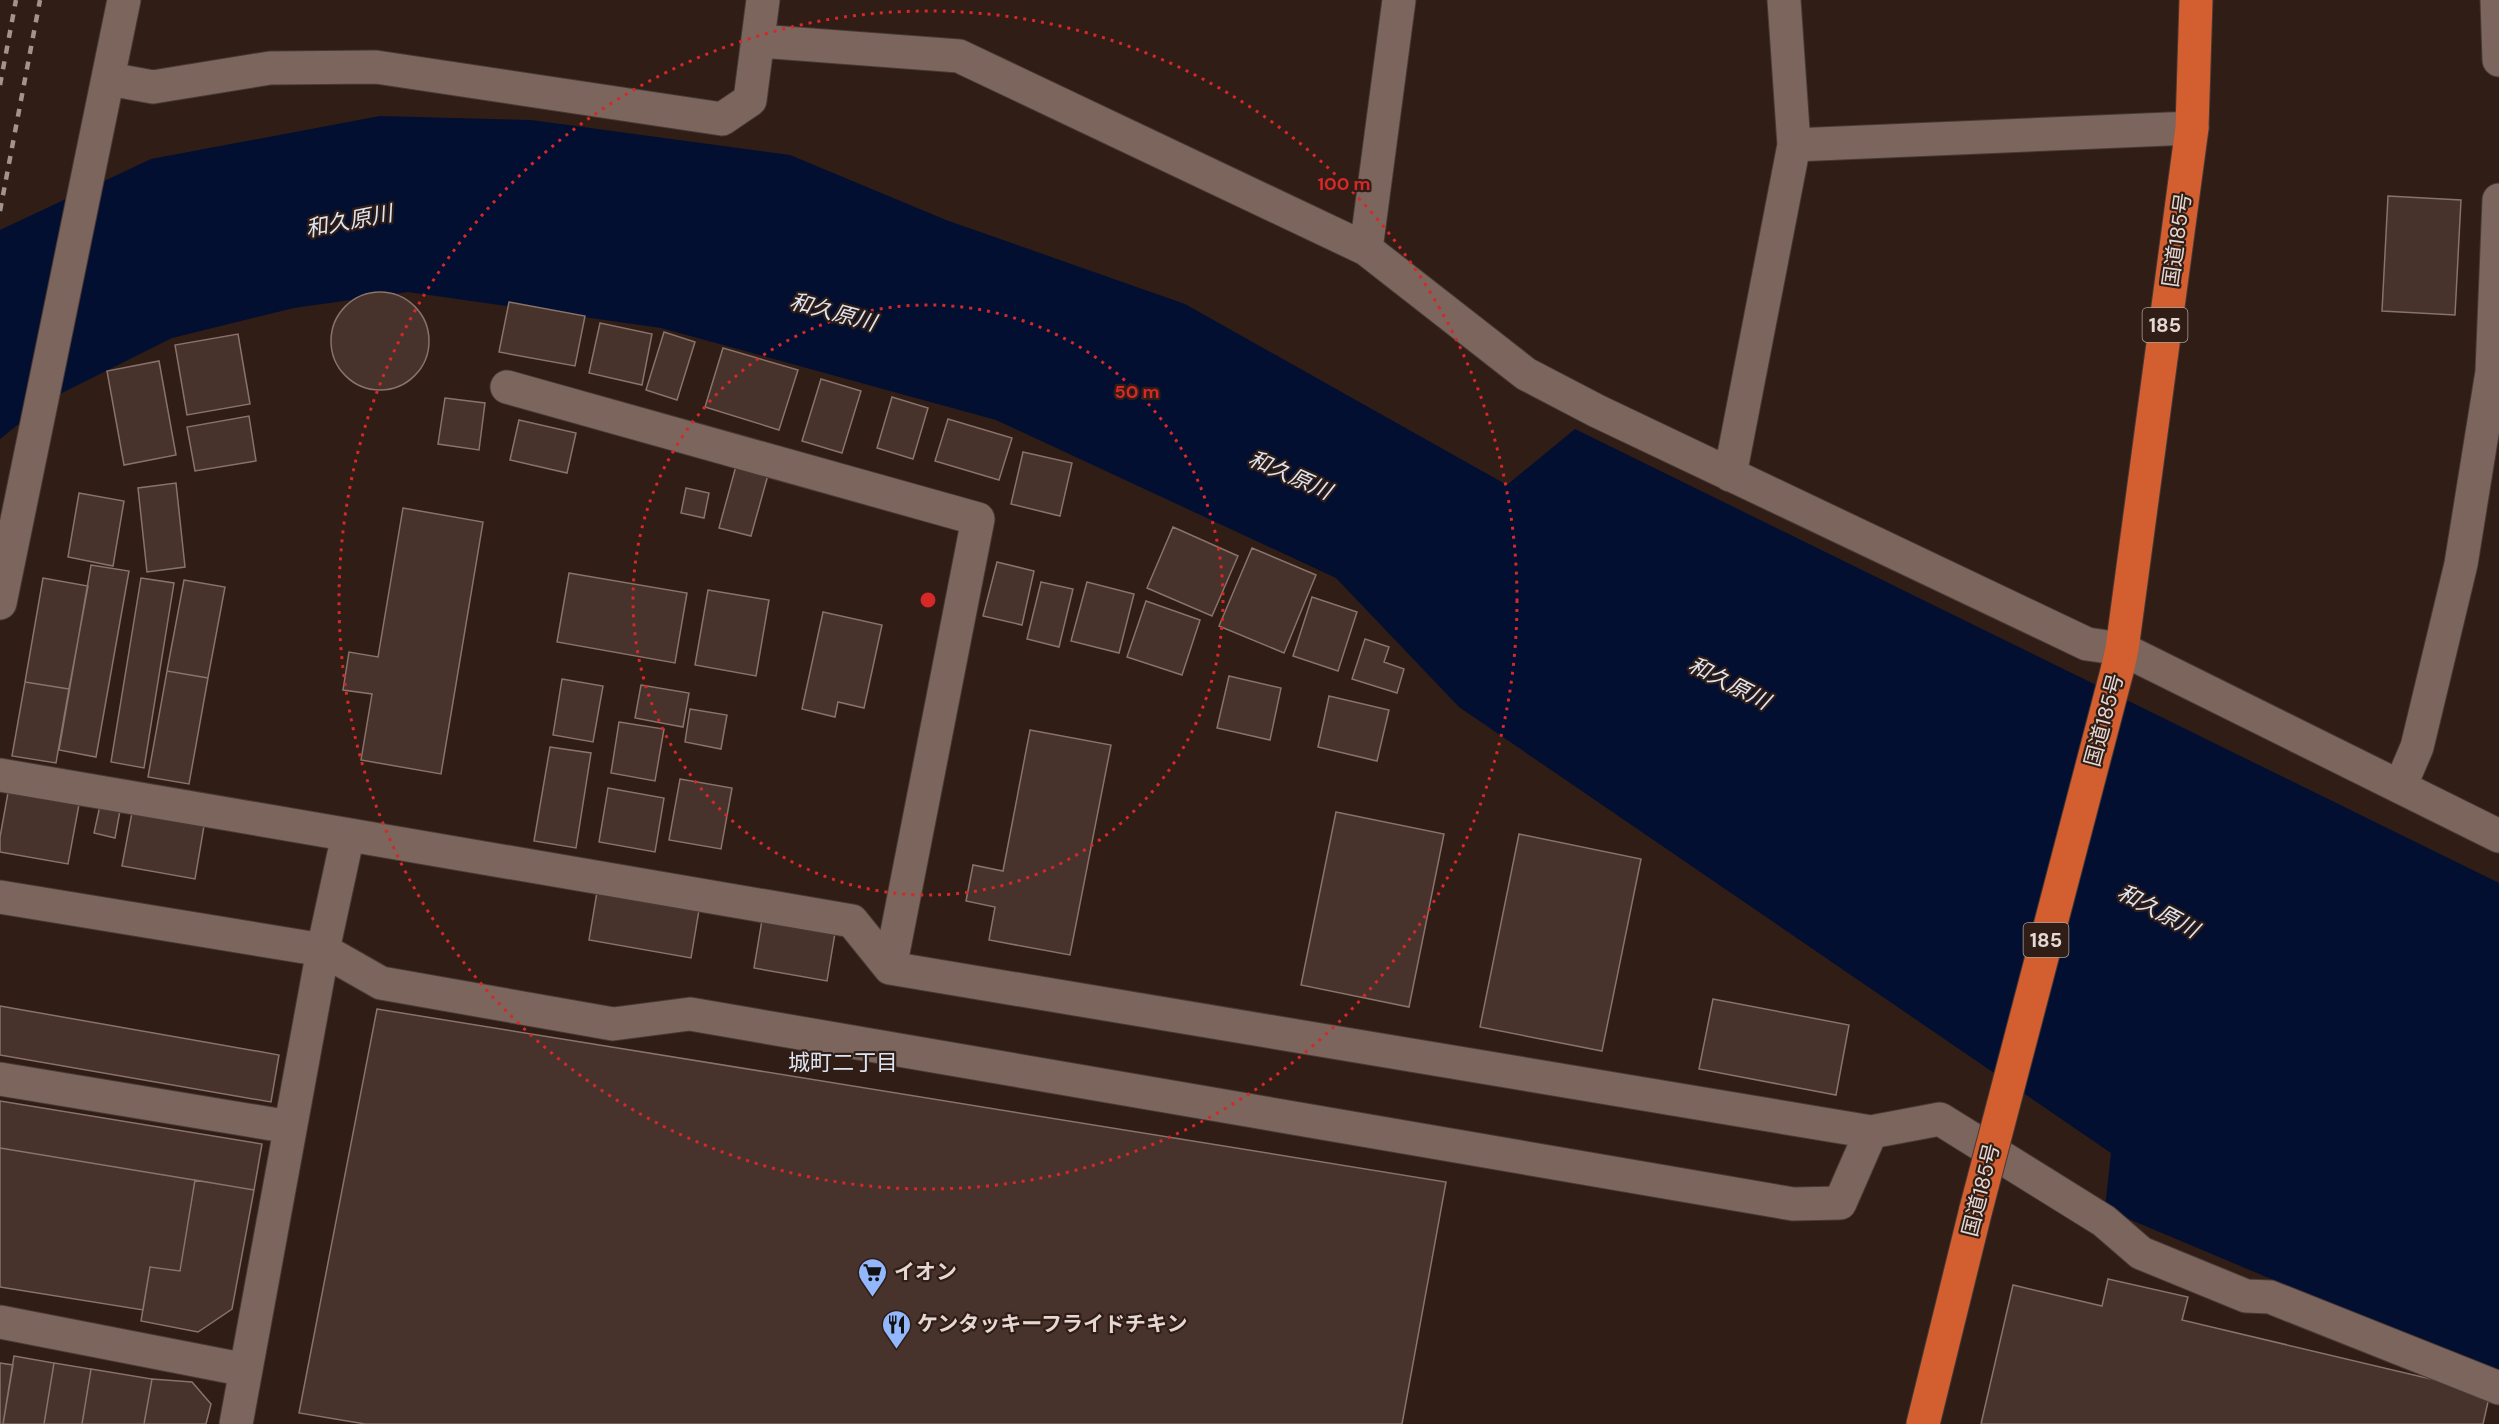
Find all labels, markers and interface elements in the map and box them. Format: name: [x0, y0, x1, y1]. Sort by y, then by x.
text: 100 m: [1317, 172, 1371, 196]
street label: 国道185号: [2157, 191, 2197, 289]
water label: 和久原川: [303, 198, 397, 244]
water label: 和久原川: [787, 287, 881, 338]
road number: 185: [2142, 308, 2188, 342]
text: 50 m: [1114, 380, 1160, 404]
water label: 和久原川: [1244, 444, 1338, 507]
centre of rings: [918, 590, 938, 610]
water label: 和久原川: [1683, 650, 1777, 717]
street label: 国道185号: [2078, 670, 2130, 770]
water label: 和久原川: [2112, 878, 2205, 945]
road number: 185: [2024, 923, 2068, 957]
district label: 城町二丁目: [788, 1048, 898, 1077]
street label: 国道185号: [1956, 1140, 2006, 1240]
supermarket icon: イオン: [857, 1256, 889, 1298]
place label: イオン: [894, 1258, 957, 1286]
restaurant icon: ケンタッキーフライドチキン: [880, 1308, 912, 1350]
place label: ケンタッキーフライドチキン: [917, 1310, 1187, 1338]

